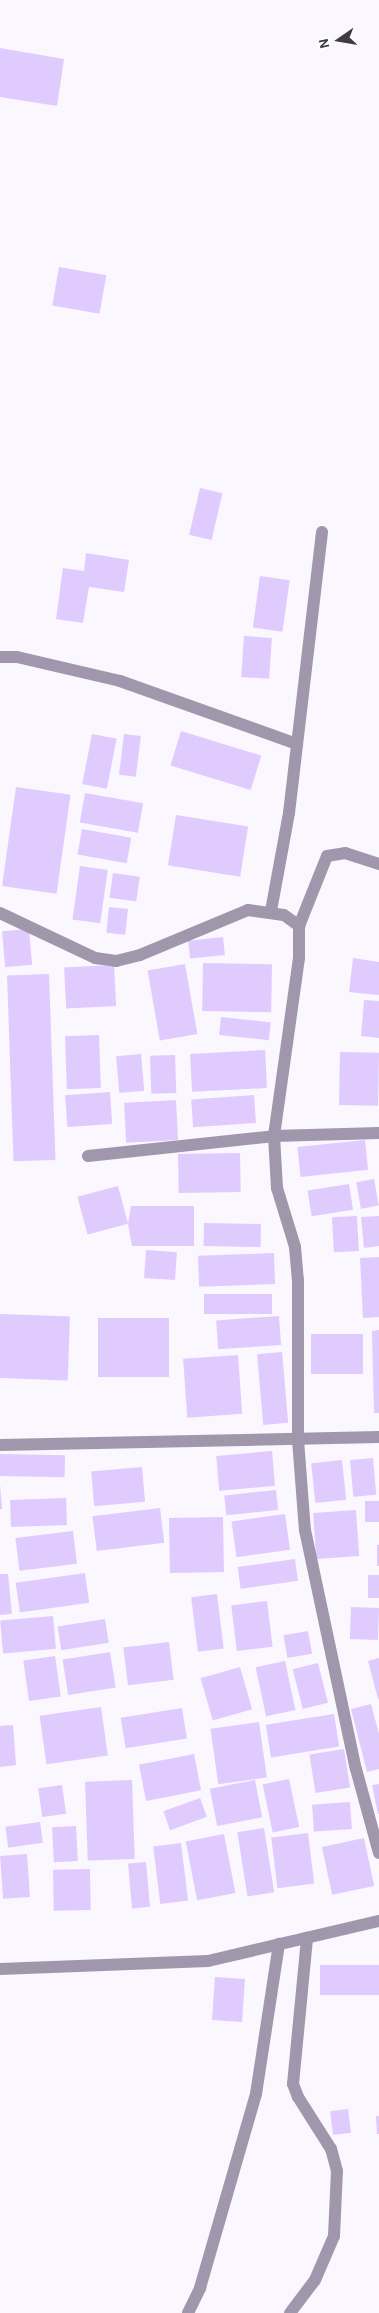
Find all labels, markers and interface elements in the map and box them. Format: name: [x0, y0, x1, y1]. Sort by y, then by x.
north arrow: [314, 15, 364, 65]
text: N: [316, 37, 332, 50]

